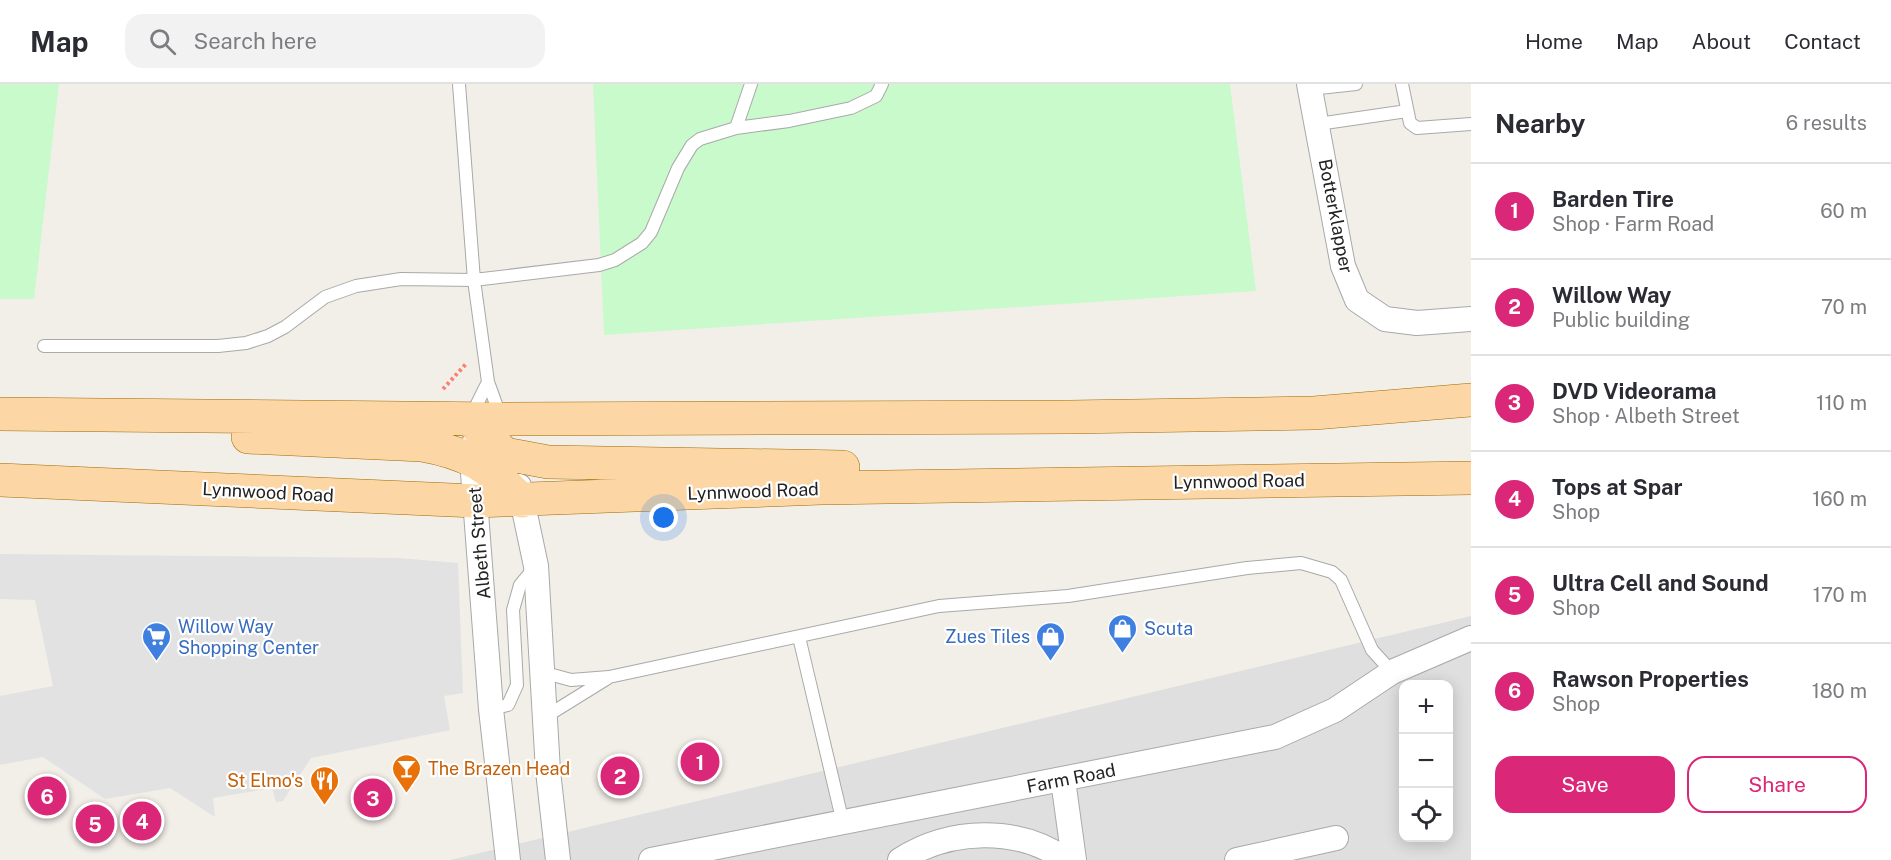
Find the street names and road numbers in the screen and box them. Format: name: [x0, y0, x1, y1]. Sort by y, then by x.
street label: Botterklapper: [1315, 157, 1357, 275]
street label: Lynnwood Road: [1173, 469, 1305, 493]
street label: Lynnwood Road: [202, 478, 334, 506]
street label: Lynnwood Road: [687, 478, 819, 504]
street label: Albeth Street: [464, 486, 494, 600]
street label: Farm Road: [1025, 759, 1117, 797]

